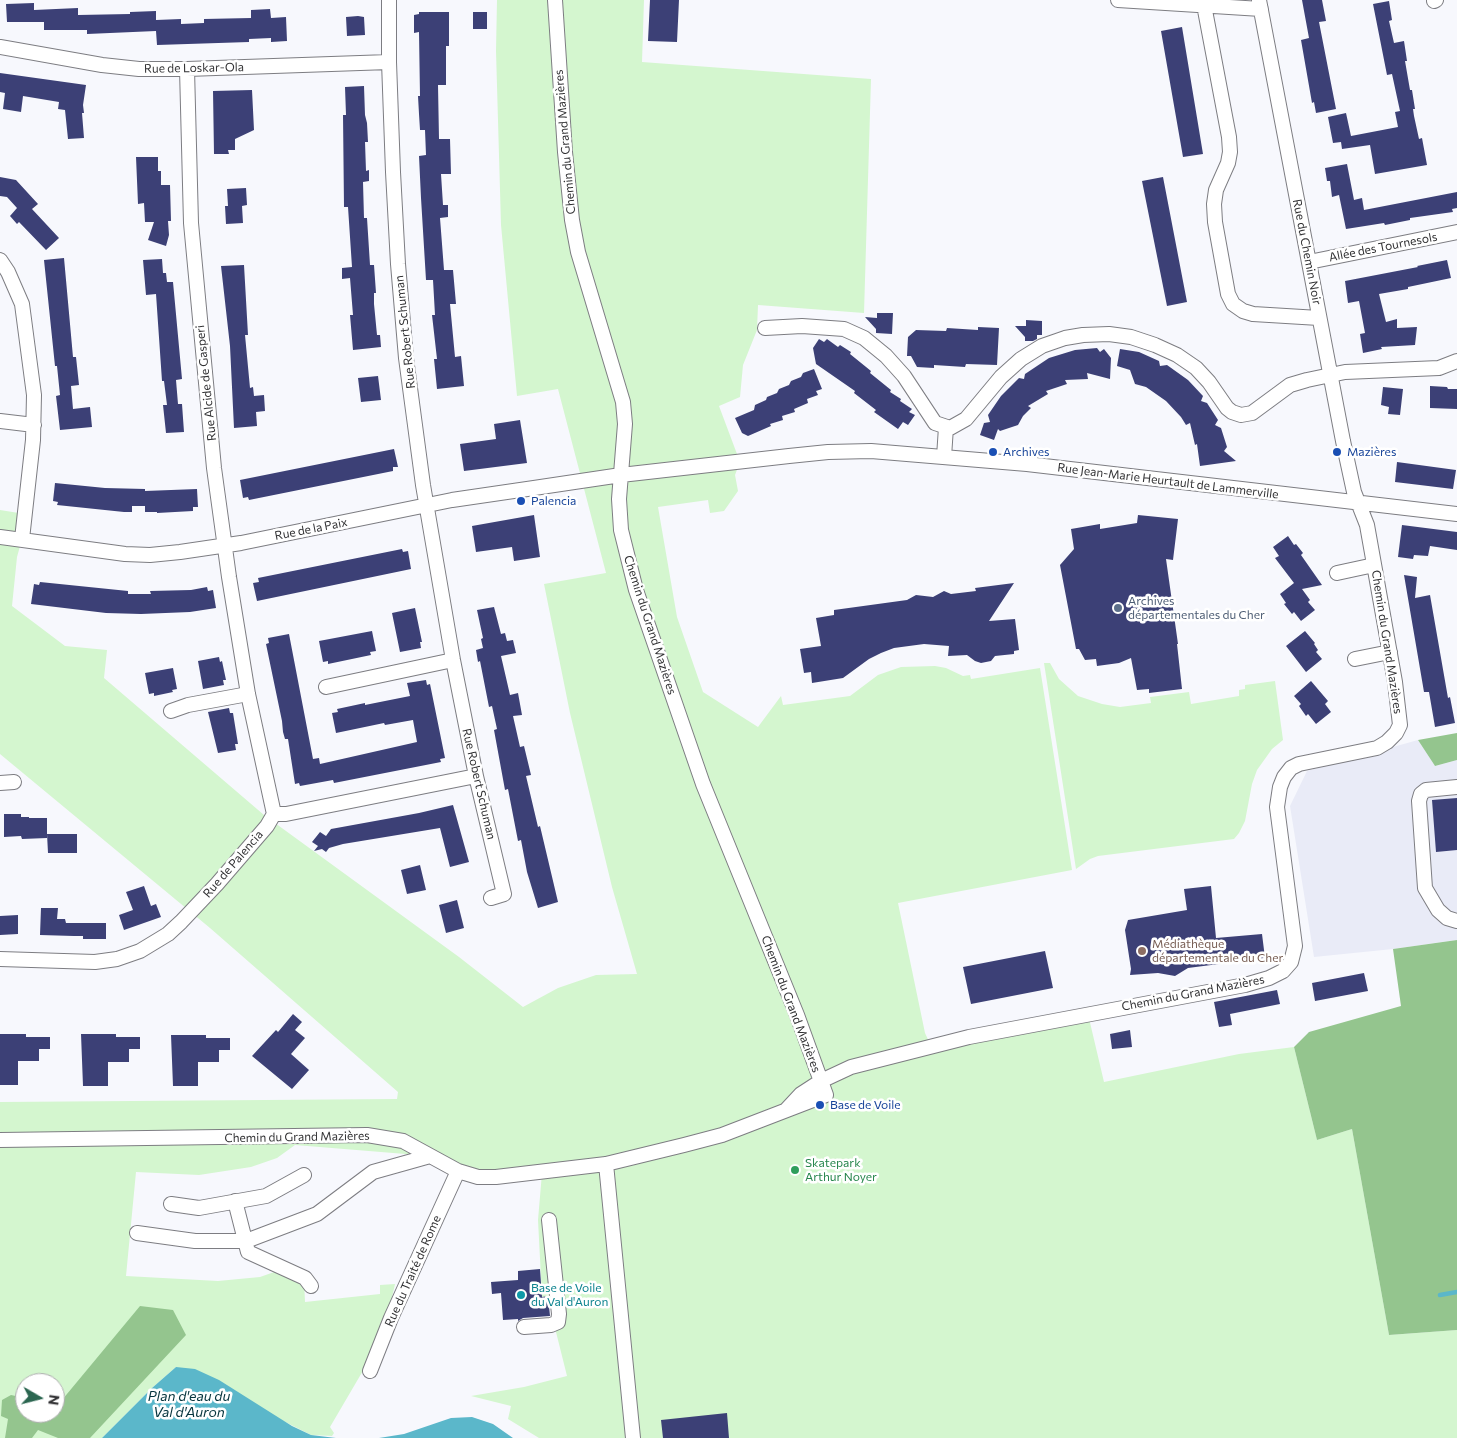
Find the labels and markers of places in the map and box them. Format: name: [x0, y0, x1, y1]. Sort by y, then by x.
place label: Archives: [1003, 445, 1049, 459]
place label: Mazières: [1347, 445, 1396, 459]
marker: Archives: [987, 446, 999, 458]
marker: Mazières: [1331, 446, 1343, 458]
place label: Palencia: [531, 494, 576, 508]
marker: Palencia: [515, 495, 527, 507]
place label: Archives départementales du Cher: [1128, 594, 1265, 622]
marker: Archives départementales du Cher: [1112, 602, 1124, 614]
place label: Médiathèque départementale du Cher: [1152, 937, 1283, 965]
marker: Médiathèque départementale du Cher: [1136, 945, 1148, 957]
place label: Base de Voile: [830, 1098, 901, 1112]
marker: Base de Voile: [814, 1099, 826, 1111]
place label: Skatepark Arthur Noyer: [805, 1156, 877, 1184]
marker: Skatepark Arthur Noyer: [789, 1164, 801, 1176]
place label: Base de Voile du Val d'Auron: [531, 1281, 608, 1309]
marker: Base de Voile du Val d'Auron: [515, 1289, 527, 1301]

